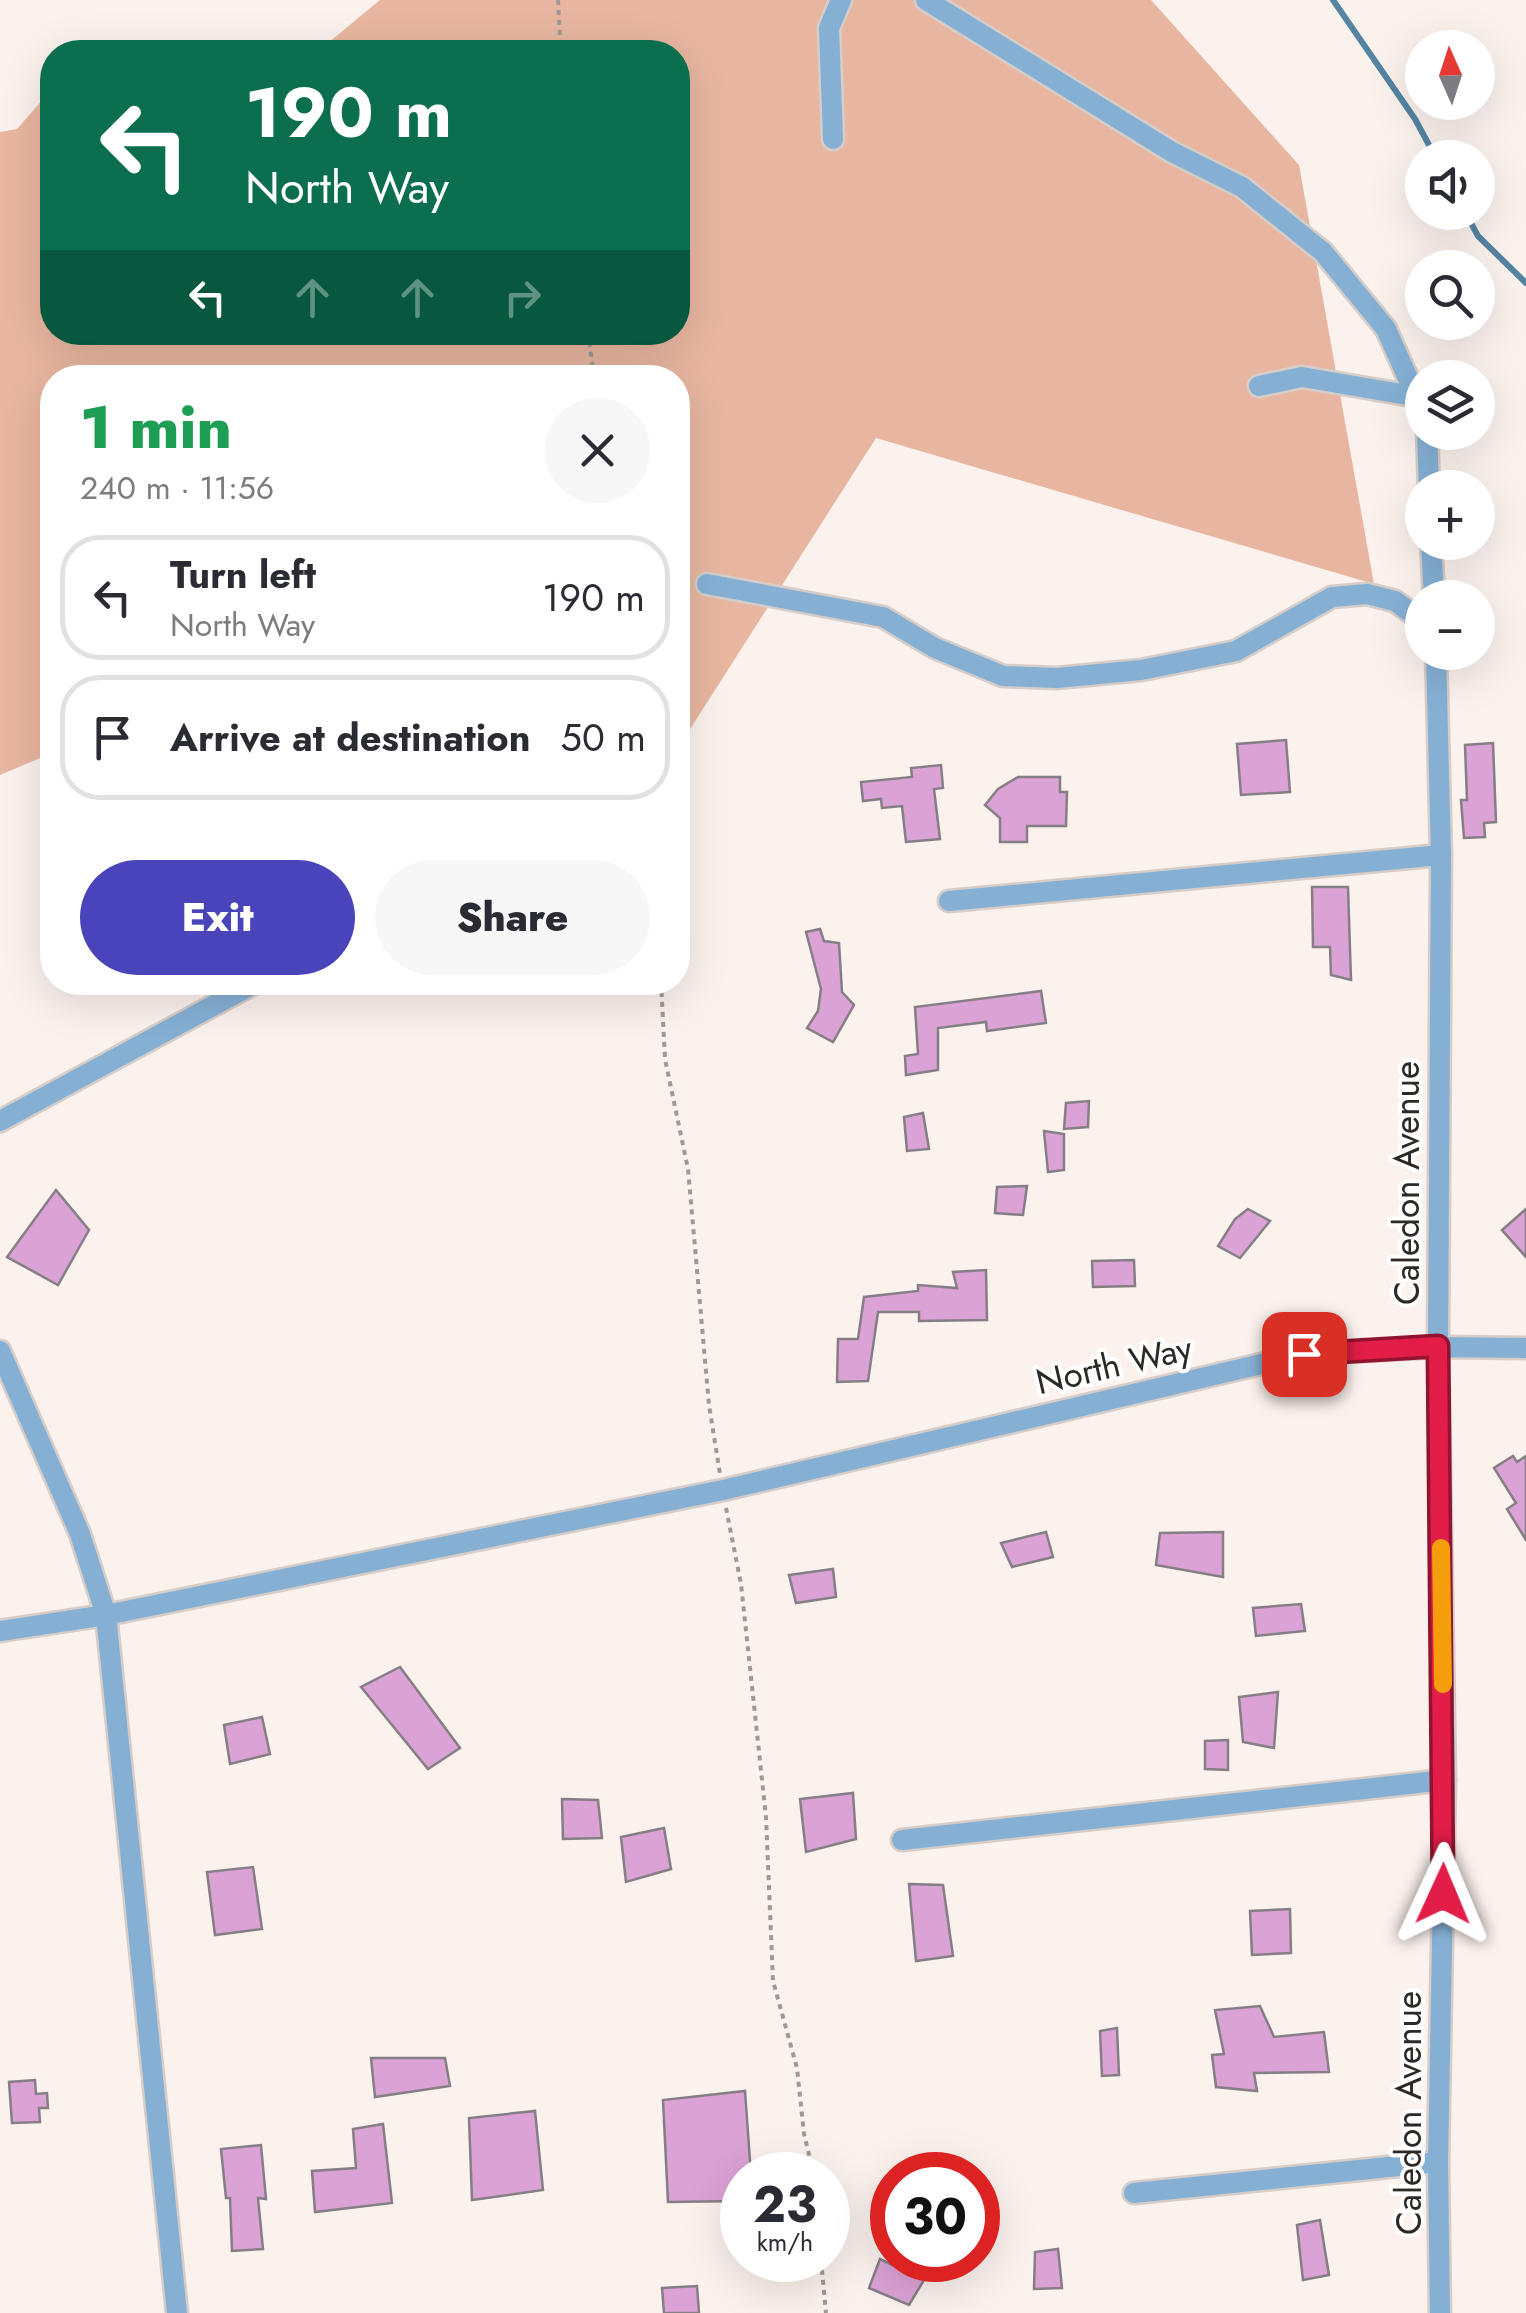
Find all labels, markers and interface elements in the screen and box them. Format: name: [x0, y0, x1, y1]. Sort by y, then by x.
north arrow: [1405, 30, 1495, 120]
map controls: [1405, 30, 1495, 670]
text: 190 m: [245, 62, 452, 163]
icon: left: [80, 80, 210, 210]
button: sound: [1405, 140, 1495, 230]
text: North Way: [245, 155, 449, 220]
button: search: [1405, 250, 1495, 340]
icon: left: [180, 270, 235, 325]
icon: ahead: [285, 270, 340, 325]
icon: ahead: [390, 270, 445, 325]
icon: right: [495, 270, 550, 325]
button: layers: [1405, 360, 1495, 450]
text: 1 min: [80, 384, 232, 471]
button: close: [545, 398, 650, 503]
text: 240 m · 11:56: [80, 465, 274, 511]
button: +: [1405, 470, 1495, 560]
text: Turn left: [170, 547, 316, 602]
icon: left: [85, 570, 140, 625]
text: 190 m: [542, 570, 645, 625]
button: −: [1405, 580, 1495, 670]
text: North Way: [170, 602, 315, 648]
icon: arrive: [85, 710, 140, 765]
text: Arrive at destination: [170, 710, 531, 765]
text: 50 m: [561, 710, 646, 765]
button: Exit: [80, 860, 355, 975]
button: Share: [375, 860, 650, 975]
street label: Caledon Avenue: [1382, 1061, 1432, 1305]
pin: [1262, 1312, 1347, 1397]
street label: North Way: [1031, 1323, 1198, 1407]
icon: arrive: [1277, 1327, 1332, 1382]
position arrow: [1391, 1842, 1495, 1946]
street label: Caledon Avenue: [1384, 1991, 1434, 2235]
speed limit sign: 30: [870, 2152, 1000, 2282]
text: 23: [753, 2168, 817, 2241]
text: km/h: [757, 2224, 813, 2260]

